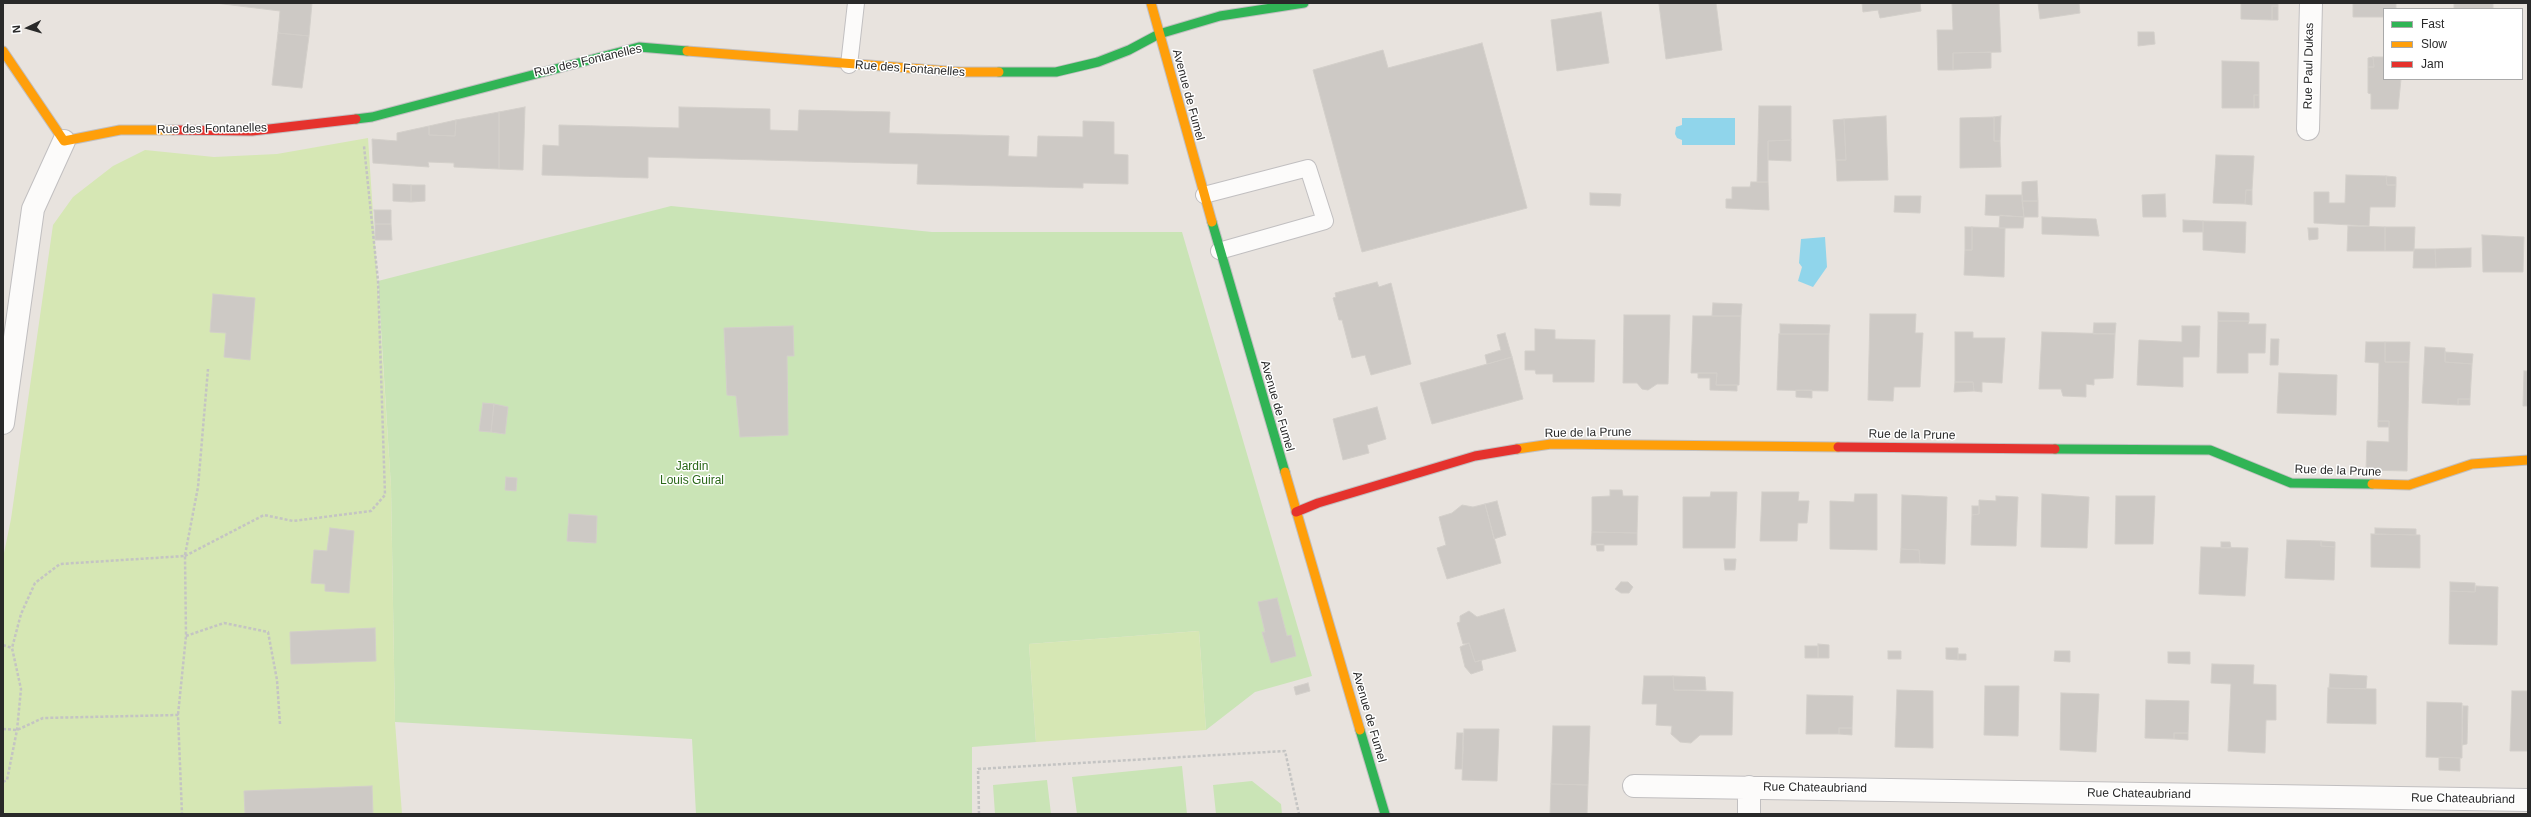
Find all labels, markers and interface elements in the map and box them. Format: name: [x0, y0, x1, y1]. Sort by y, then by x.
north arrow: [8, 8, 48, 48]
legend: [2383, 8, 2523, 80]
text: Fast: [2421, 17, 2444, 31]
street label: Rue Paul Dukas: [2301, 23, 2317, 109]
text: N: [10, 25, 22, 34]
text: Slow: [2421, 37, 2447, 51]
street label: Rue des Fontanelles: [533, 42, 643, 80]
street label: Avenue de Fumel: [1169, 48, 1207, 142]
text: Jam: [2421, 57, 2444, 71]
street label: Rue des Fontanelles: [855, 58, 965, 80]
street label: Rue des Fontanelles: [157, 121, 267, 137]
street label: Avenue de Fumel: [1257, 359, 1297, 453]
street label: Rue de la Prune: [1545, 425, 1631, 441]
street label: Rue de la Prune: [1869, 427, 1955, 443]
park label: Jardin Louis Guiral: [660, 460, 724, 488]
street label: Rue de la Prune: [2294, 462, 2382, 480]
street label: Avenue de Fumel: [1349, 670, 1389, 764]
street label: Rue Chateaubriand: [1763, 780, 1867, 796]
street label: Rue Chateaubriand: [2087, 786, 2191, 802]
street label: Rue Chateaubriand: [2411, 791, 2515, 807]

